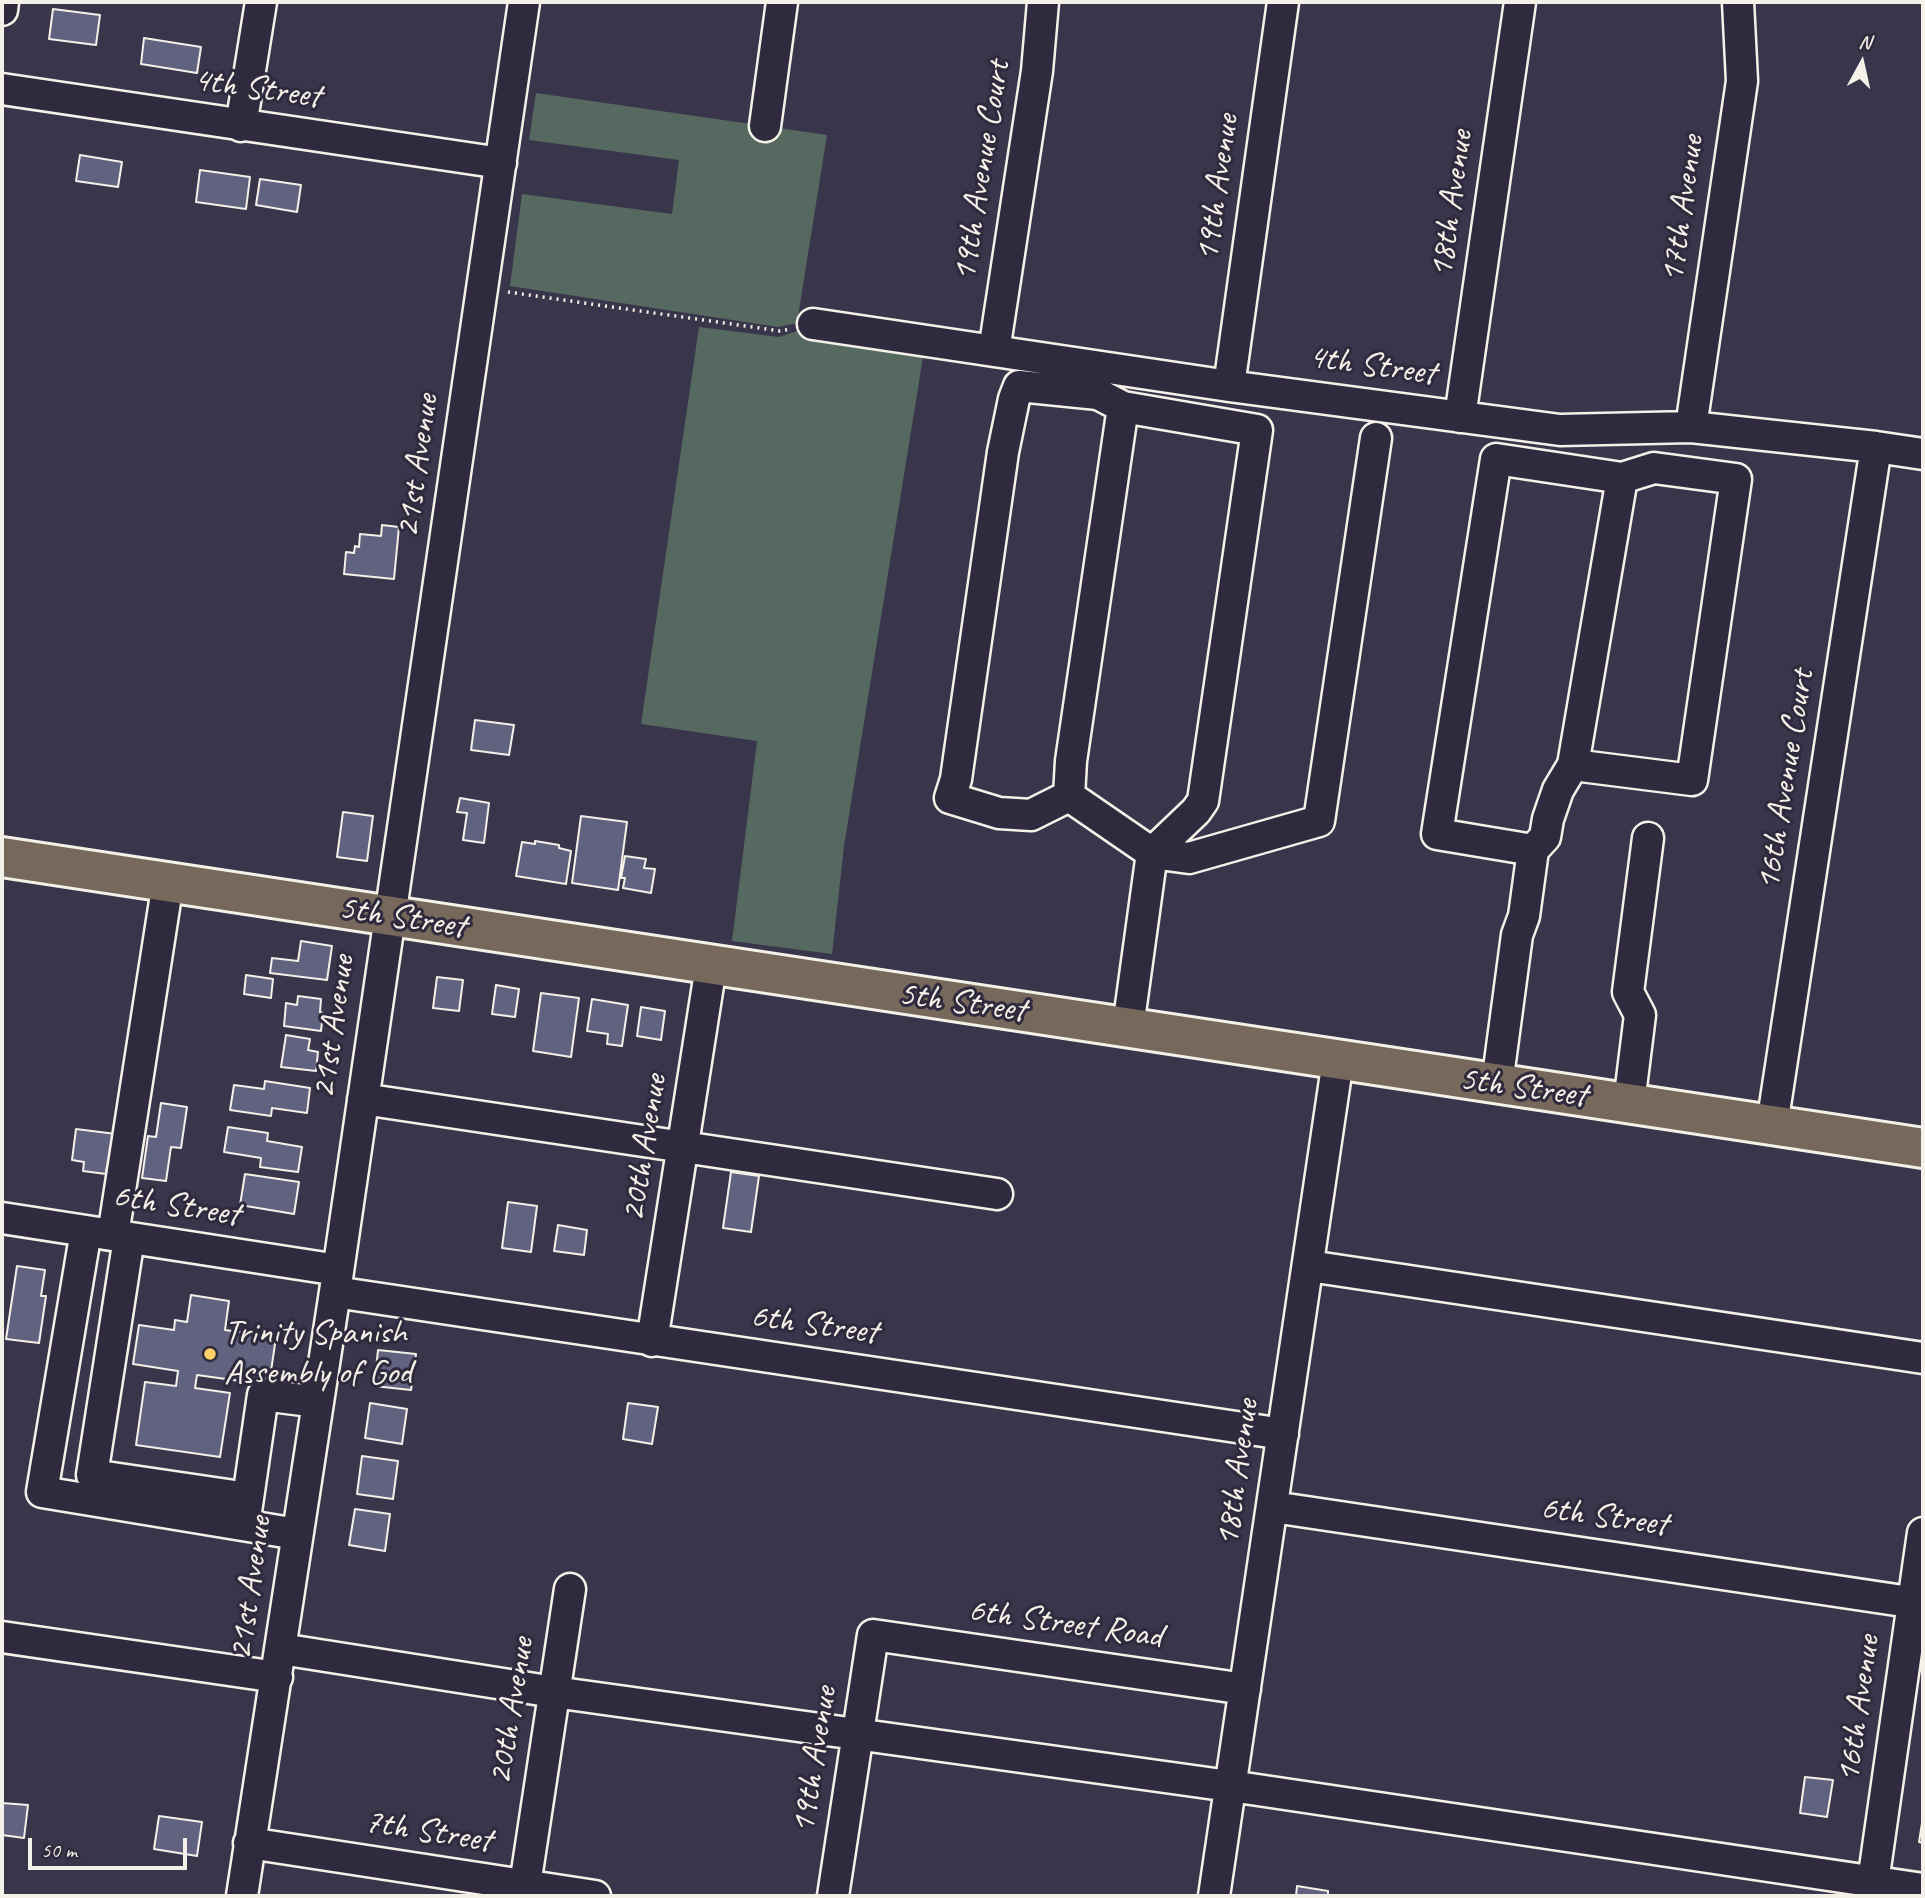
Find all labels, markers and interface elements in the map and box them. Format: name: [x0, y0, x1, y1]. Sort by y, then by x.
north arrow: [1827, 28, 1897, 98]
text: N: [1857, 30, 1872, 55]
street label: 19th Avenue Court: [944, 58, 1020, 284]
street label: 4th Street: [191, 59, 323, 119]
street label: 19th Avenue: [1187, 112, 1249, 264]
street label: 18th Avenue: [1421, 128, 1483, 280]
street label: 17th Avenue: [1652, 133, 1714, 285]
street label: 4th Street: [1306, 336, 1438, 396]
street label: 21st Avenue: [387, 392, 449, 540]
street label: 16th Avenue Court: [1748, 667, 1824, 893]
street label: 5th Street: [336, 887, 468, 949]
street label: 21st Avenue: [303, 953, 365, 1101]
street label: 5th Street: [896, 973, 1028, 1033]
street label: 5th Street: [1457, 1058, 1589, 1118]
street label: 20th Avenue: [613, 1072, 677, 1224]
street label: 6th Street: [110, 1175, 242, 1237]
street label: 6th Street: [748, 1295, 880, 1355]
place label: Trinity Spanish Assembly of God: [224, 1313, 412, 1395]
marker: Trinity Spanish Assembly of God: [202, 1346, 218, 1362]
street label: 18th Avenue: [1207, 1397, 1269, 1549]
street label: 6th Street: [1538, 1487, 1670, 1547]
street label: 21st Avenue: [220, 1514, 282, 1662]
street label: 6th Street Road: [966, 1590, 1164, 1658]
street label: 16th Avenue: [1828, 1633, 1890, 1785]
street label: 20th Avenue: [480, 1635, 544, 1787]
street label: 19th Avenue: [783, 1684, 847, 1836]
street label: 7th Street: [362, 1801, 494, 1863]
scale bar: [32, 1825, 191, 1869]
text: 50 m: [41, 1837, 77, 1863]

